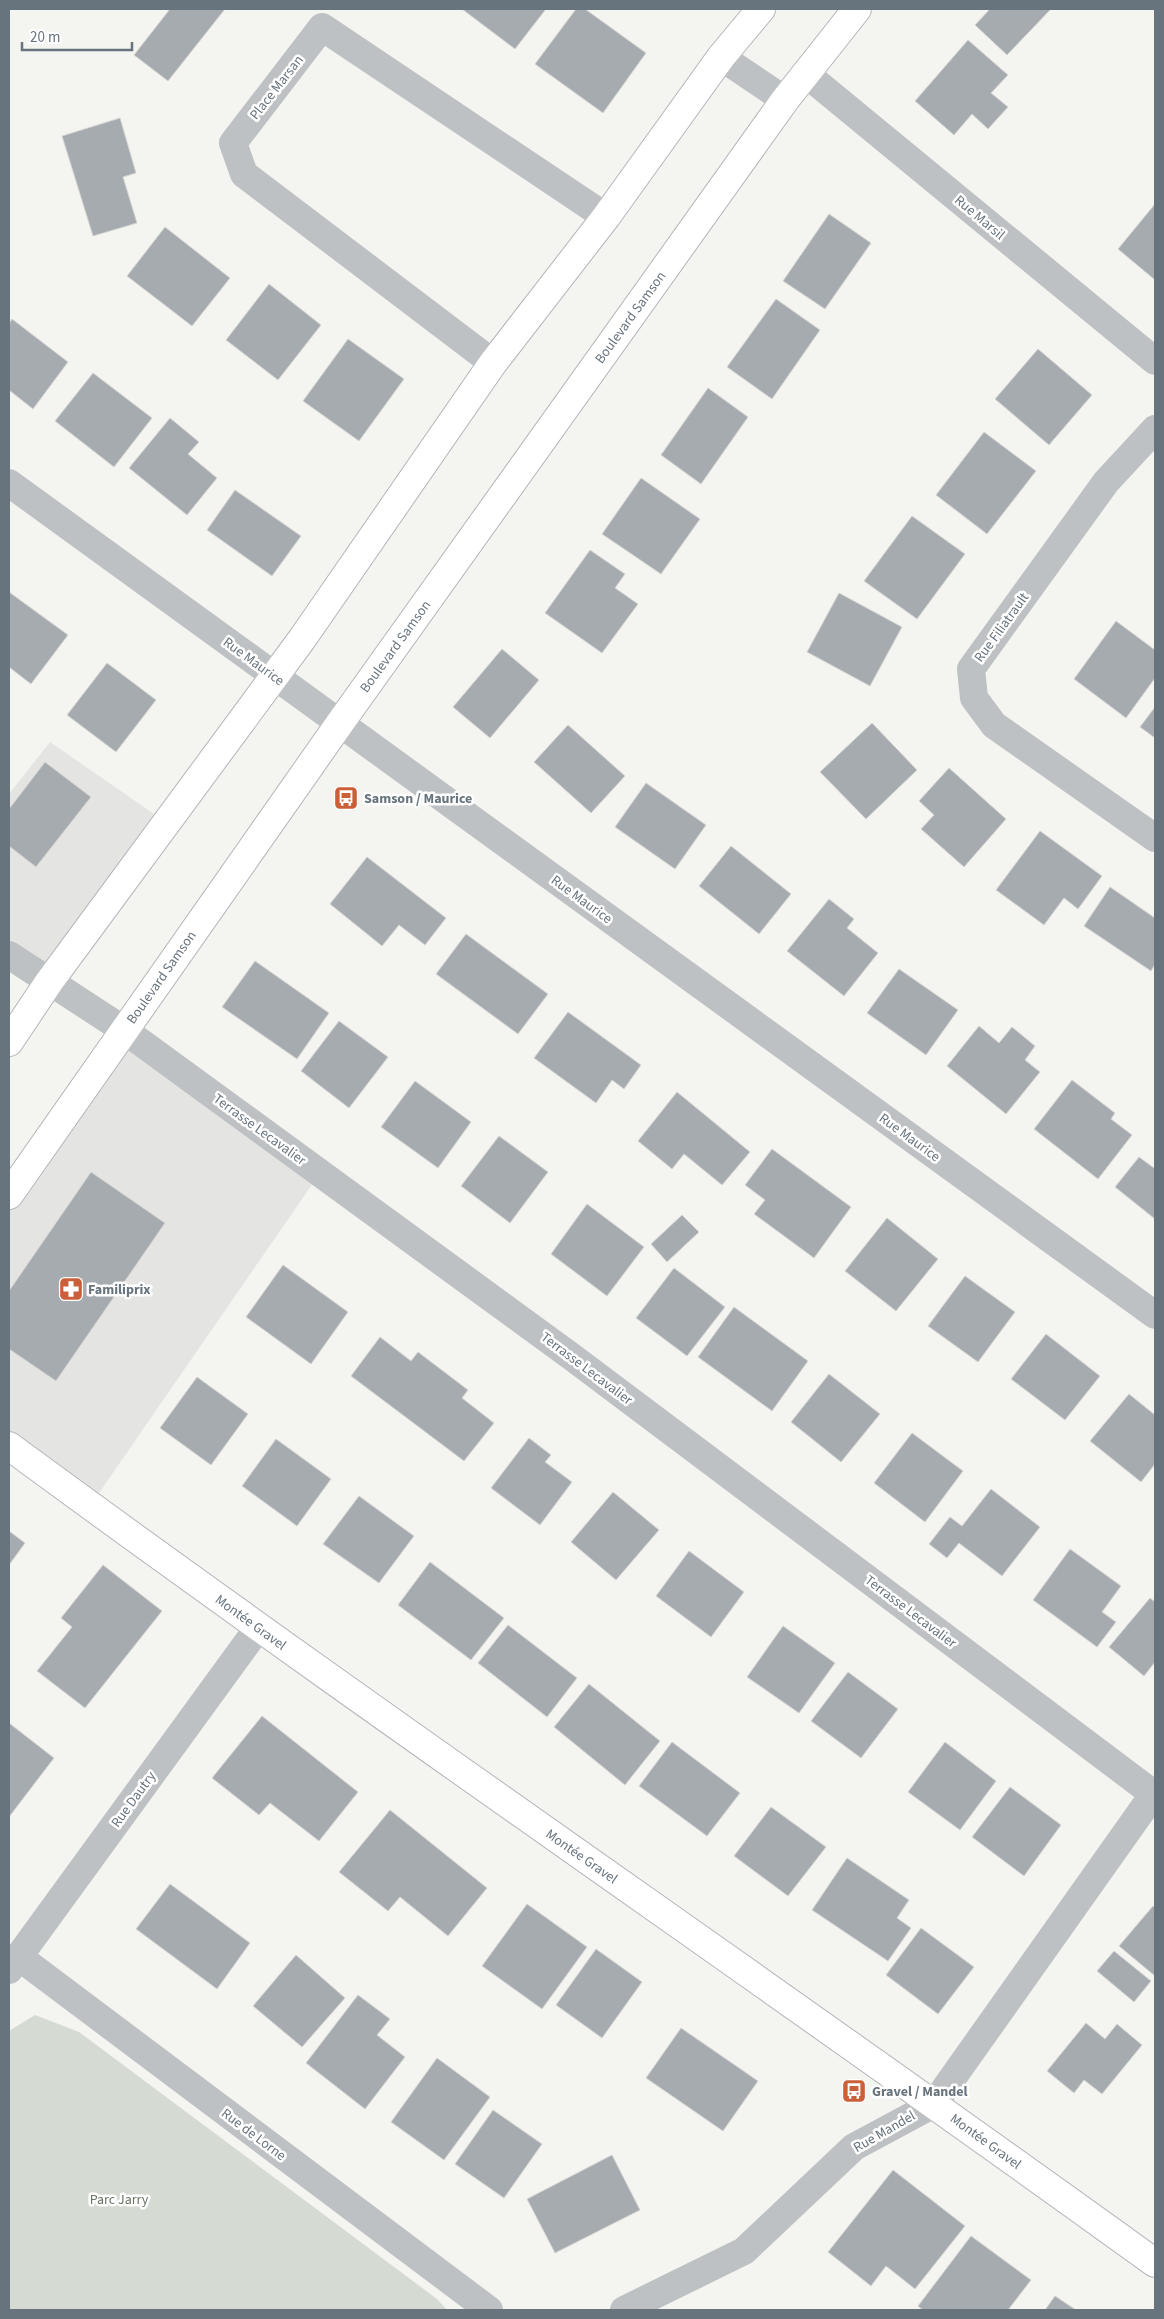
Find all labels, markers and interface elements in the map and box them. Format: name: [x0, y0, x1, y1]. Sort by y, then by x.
scale bar: [22, 20, 132, 52]
text: 20 m: [30, 27, 60, 48]
street label: Place Marsan: [245, 51, 308, 124]
street label: Rue Marsil: [950, 191, 1009, 245]
street label: Boulevard Samson: [590, 267, 671, 368]
street label: Rue Filiatrault: [970, 588, 1034, 667]
street label: Boulevard Samson: [355, 596, 436, 697]
street label: Rue Maurice: [219, 633, 288, 691]
bus stop icon: Samson / Maurice: [333, 785, 359, 811]
place label: Samson / Maurice: [364, 789, 472, 809]
street label: Rue Maurice: [547, 871, 616, 929]
street label: Boulevard Samson: [122, 927, 202, 1028]
street label: Terrasse Lecavalier: [209, 1089, 310, 1170]
street label: Rue Maurice: [875, 1109, 944, 1167]
pharmacy icon: Familiprix: [58, 1276, 84, 1302]
place label: Familiprix: [88, 1280, 151, 1300]
street label: Terrasse Lecavalier: [536, 1328, 637, 1410]
street label: Terrasse Lecavalier: [860, 1571, 961, 1653]
street label: Montée Gravel: [211, 1590, 291, 1656]
street label: Rue Dautry: [107, 1767, 161, 1832]
street label: Montée Gravel: [541, 1825, 622, 1889]
bus stop icon: Gravel / Mandel: [841, 2078, 867, 2104]
place label: Gravel / Mandel: [872, 2082, 968, 2102]
street label: Rue de Lorne: [217, 2104, 290, 2166]
street label: Rue Mandel: [850, 2106, 920, 2158]
street label: Montée Gravel: [946, 2109, 1026, 2175]
park label: Parc Jarry: [90, 2190, 149, 2210]

